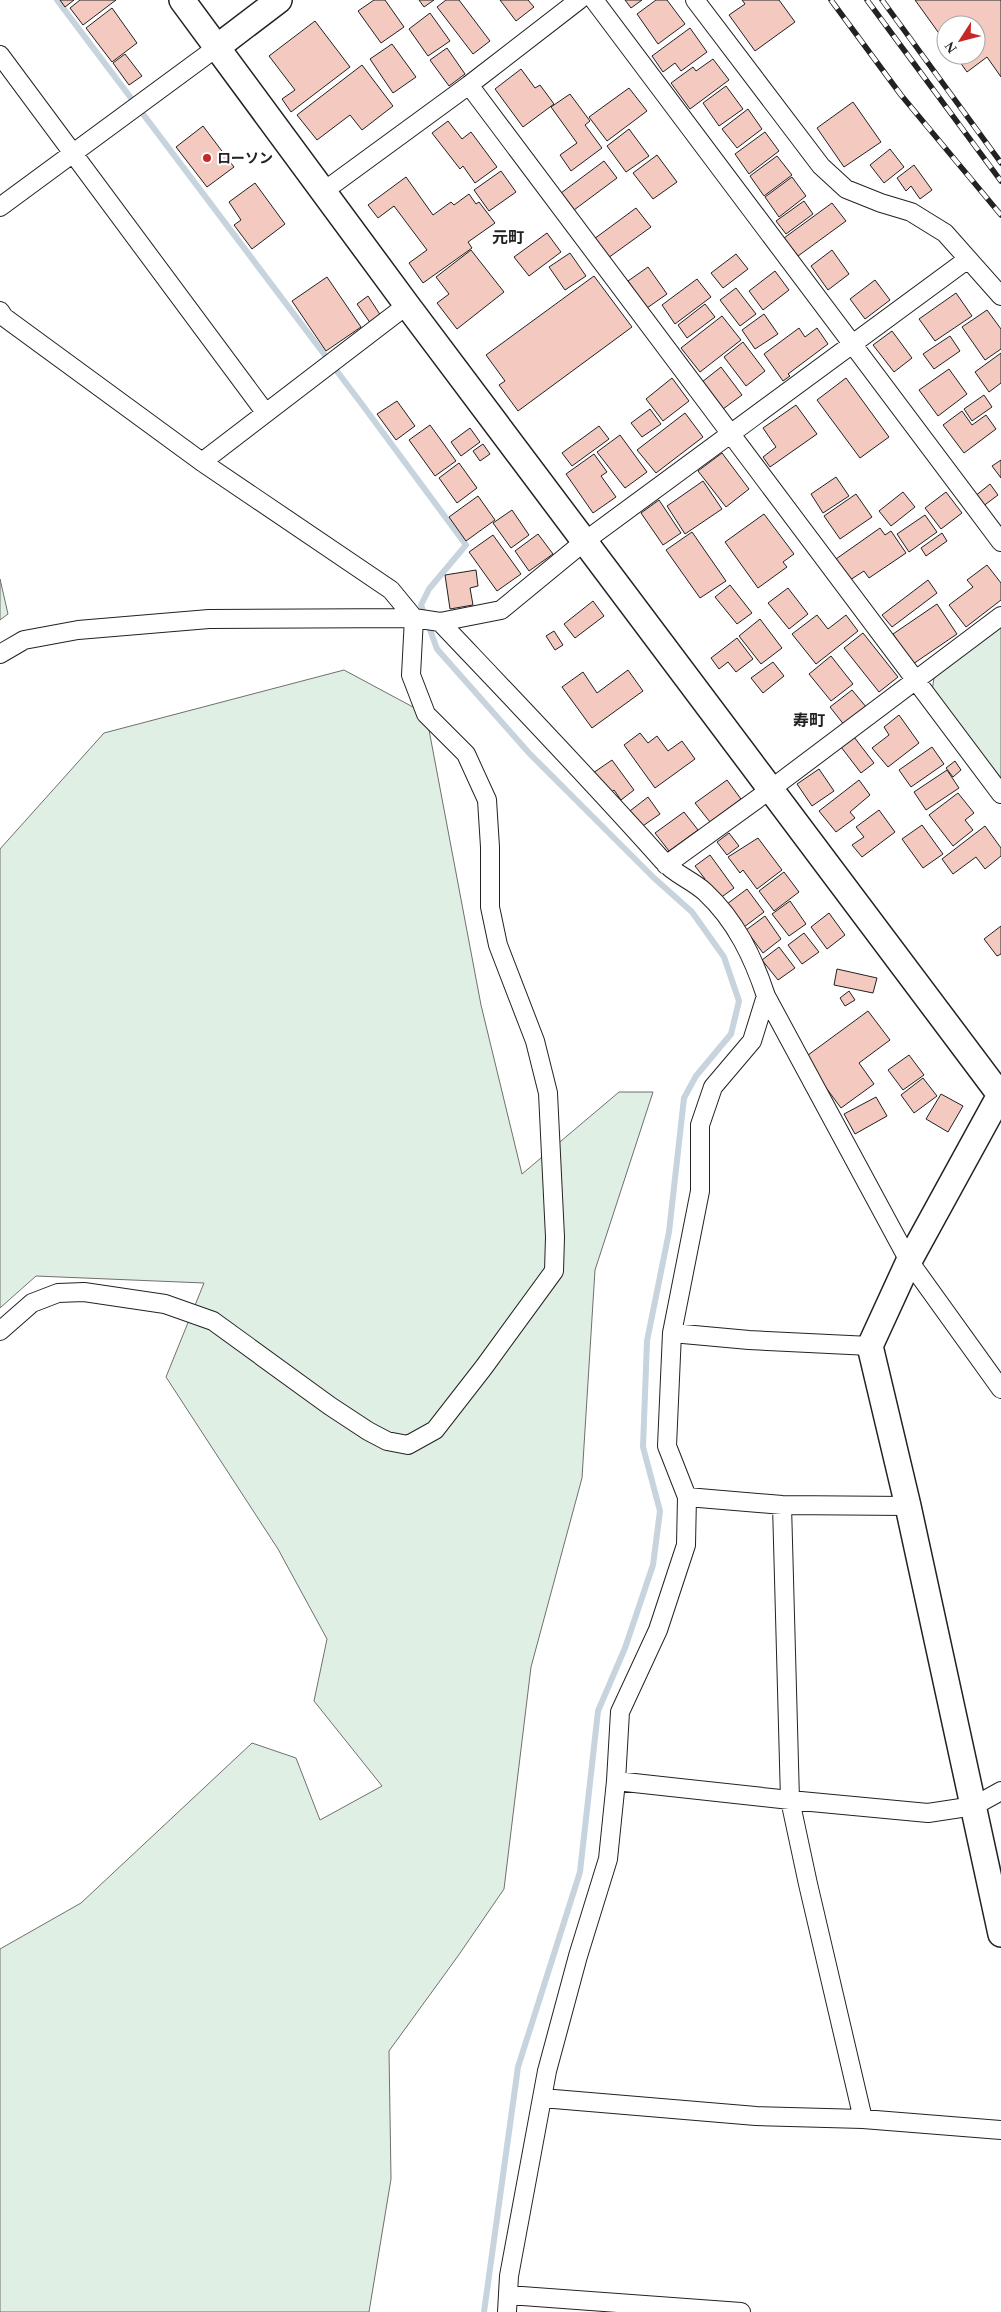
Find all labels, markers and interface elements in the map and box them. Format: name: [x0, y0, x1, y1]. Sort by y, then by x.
north arrow: [936, 15, 986, 65]
text: N: [942, 39, 960, 56]
place label: ローソン: [217, 151, 273, 166]
marker: ローソン: [201, 152, 213, 164]
district label: 元町: [492, 229, 524, 246]
district label: 寿町: [793, 712, 825, 729]

